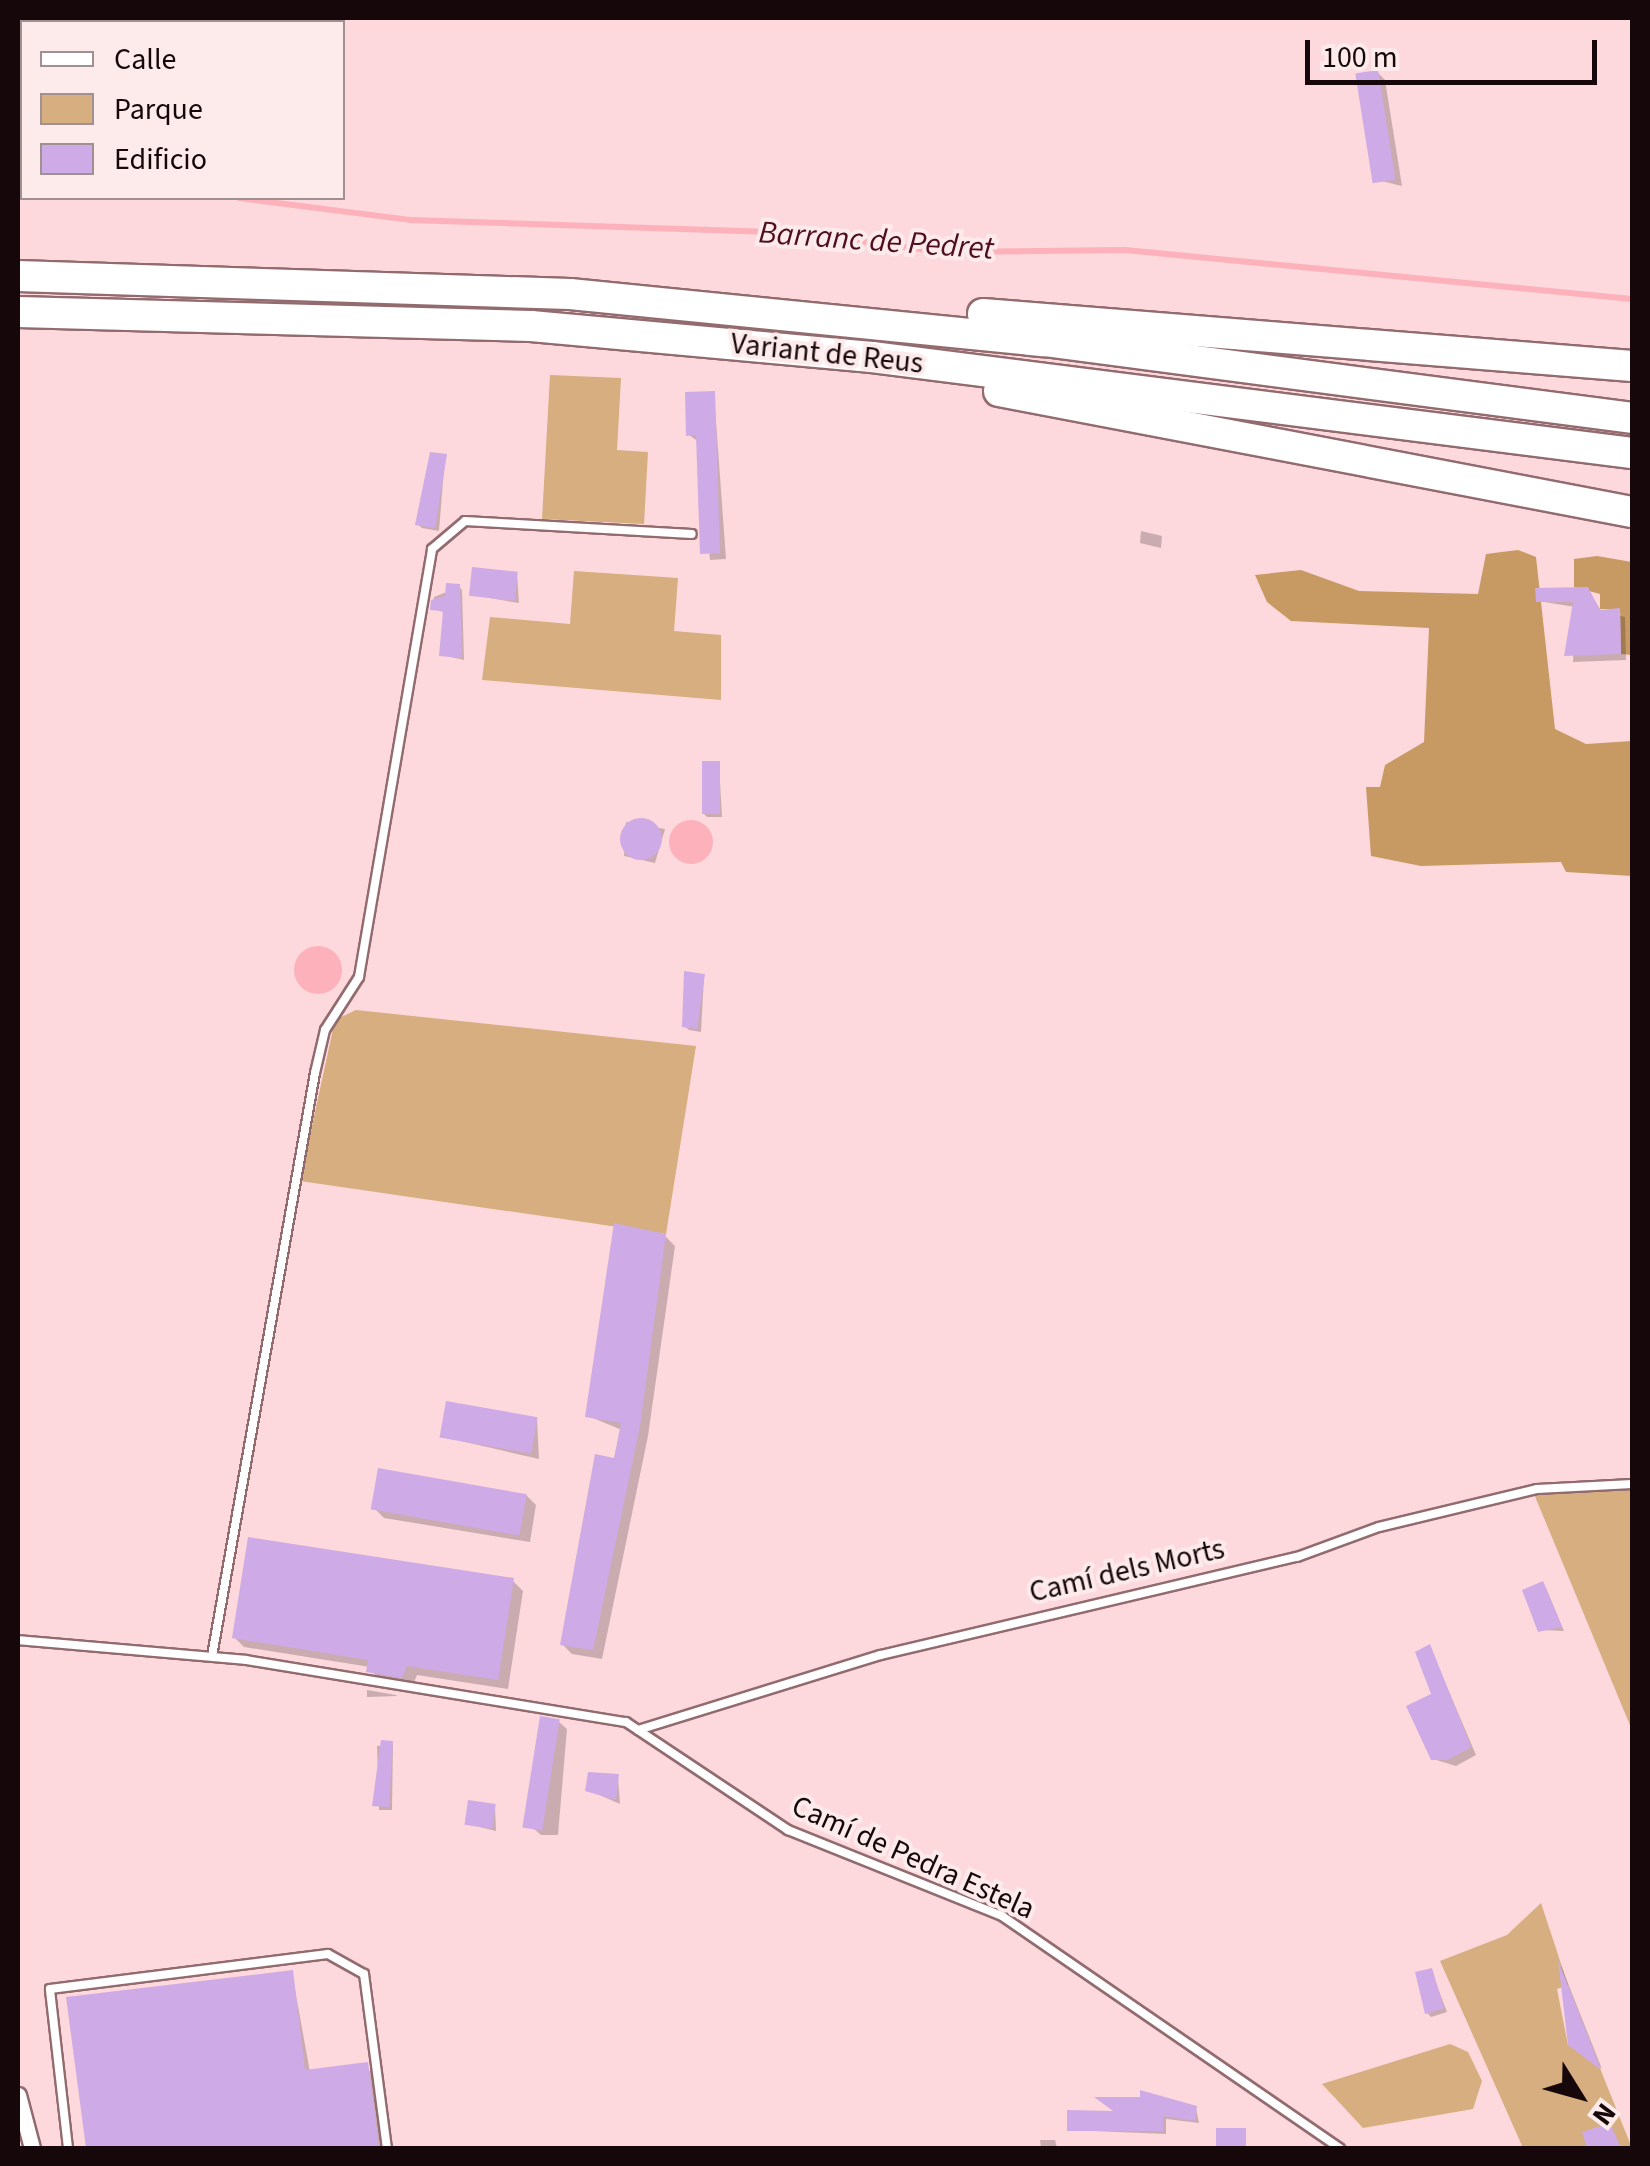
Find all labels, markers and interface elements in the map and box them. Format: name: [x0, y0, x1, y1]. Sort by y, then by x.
legend: [20, 20, 345, 200]
scale bar: [1310, 20, 1602, 82]
text: 100 m: [1322, 36, 1398, 79]
text: Calle: [114, 38, 176, 81]
text: Parque: [114, 88, 203, 131]
text: Edificio: [114, 138, 207, 181]
water label: Barranc de Pedret: [757, 214, 995, 268]
street label: Variant de Reus: [729, 326, 925, 382]
street label: Camí dels Morts: [1026, 1531, 1228, 1611]
street label: Camí de Pedra Estela: [786, 1788, 1040, 1928]
north arrow: [1530, 2046, 1630, 2146]
text: N: [1582, 2095, 1626, 2134]

